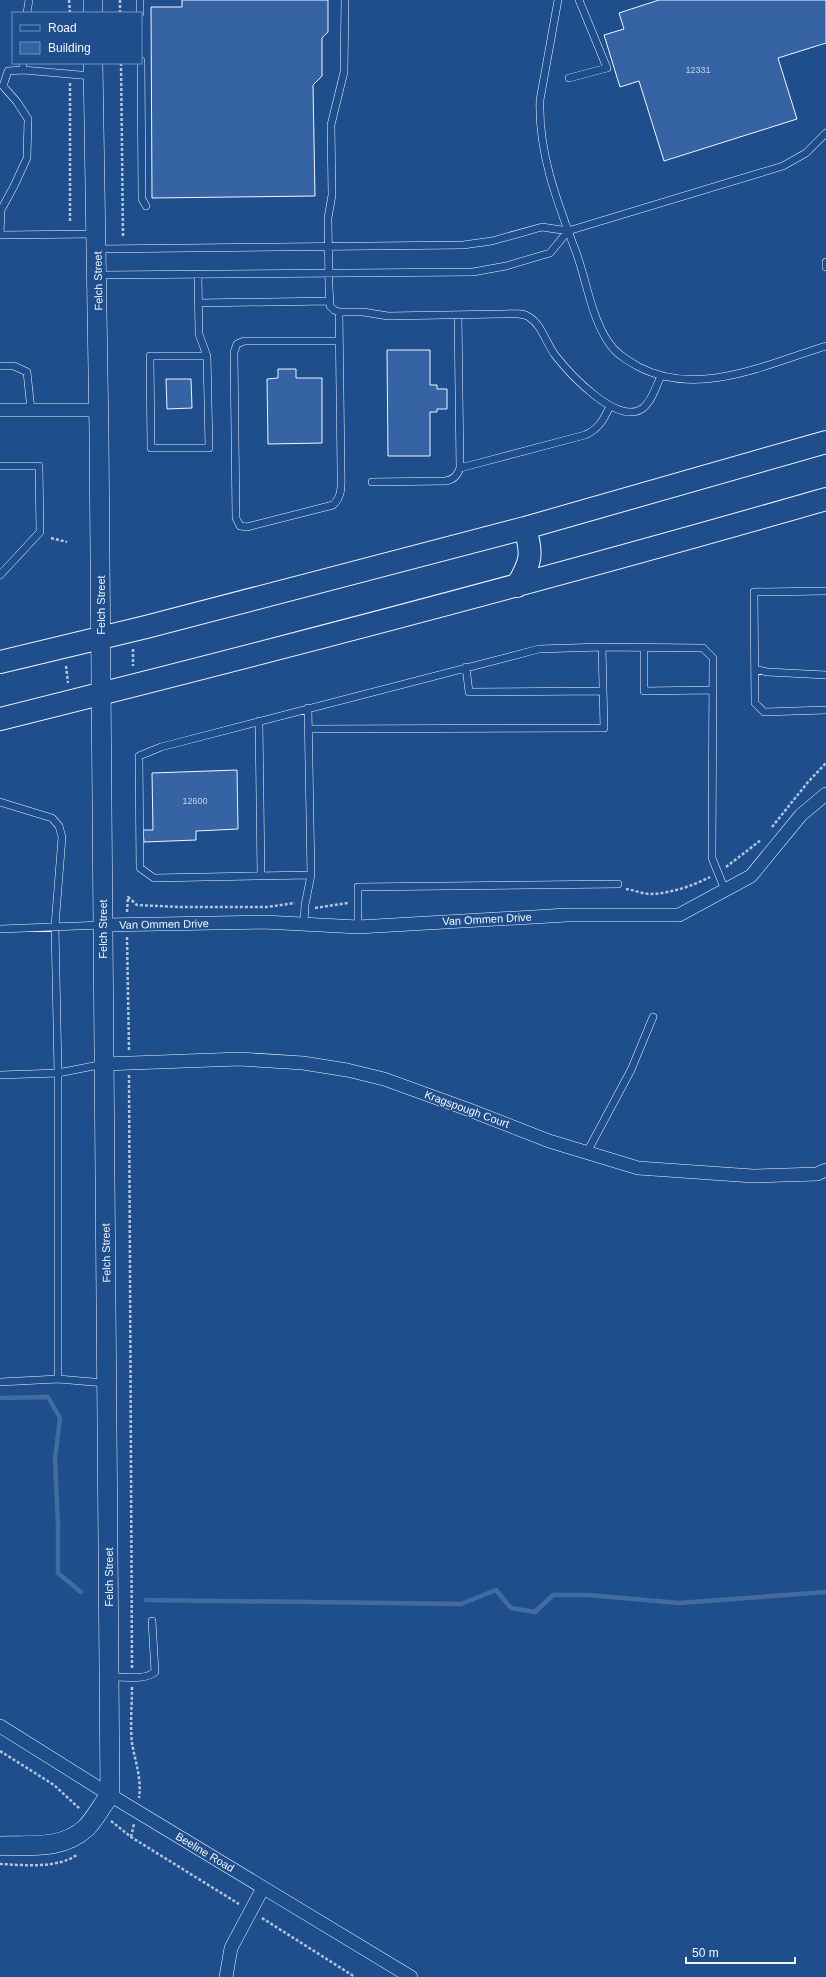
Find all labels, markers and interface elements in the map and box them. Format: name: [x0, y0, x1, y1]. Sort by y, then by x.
legend: [12, 12, 142, 64]
text: Road: [48, 21, 77, 35]
text: Building: [48, 41, 91, 55]
house number: 12331: [685, 65, 711, 75]
street label: Felch Street: [91, 251, 105, 311]
street label: Felch Street: [95, 575, 107, 635]
house number: 12600: [182, 796, 208, 806]
street label: Felch Street: [97, 899, 109, 959]
street label: Van Ommen Drive: [442, 911, 532, 927]
street label: Van Ommen Drive: [119, 917, 209, 931]
street label: Kragspough Court: [423, 1088, 511, 1130]
street label: Felch Street: [99, 1223, 113, 1283]
street label: Felch Street: [103, 1547, 115, 1607]
street label: Beeline Road: [174, 1830, 236, 1874]
scale bar: [686, 1939, 795, 1965]
text: 50 m: [692, 1946, 719, 1960]

